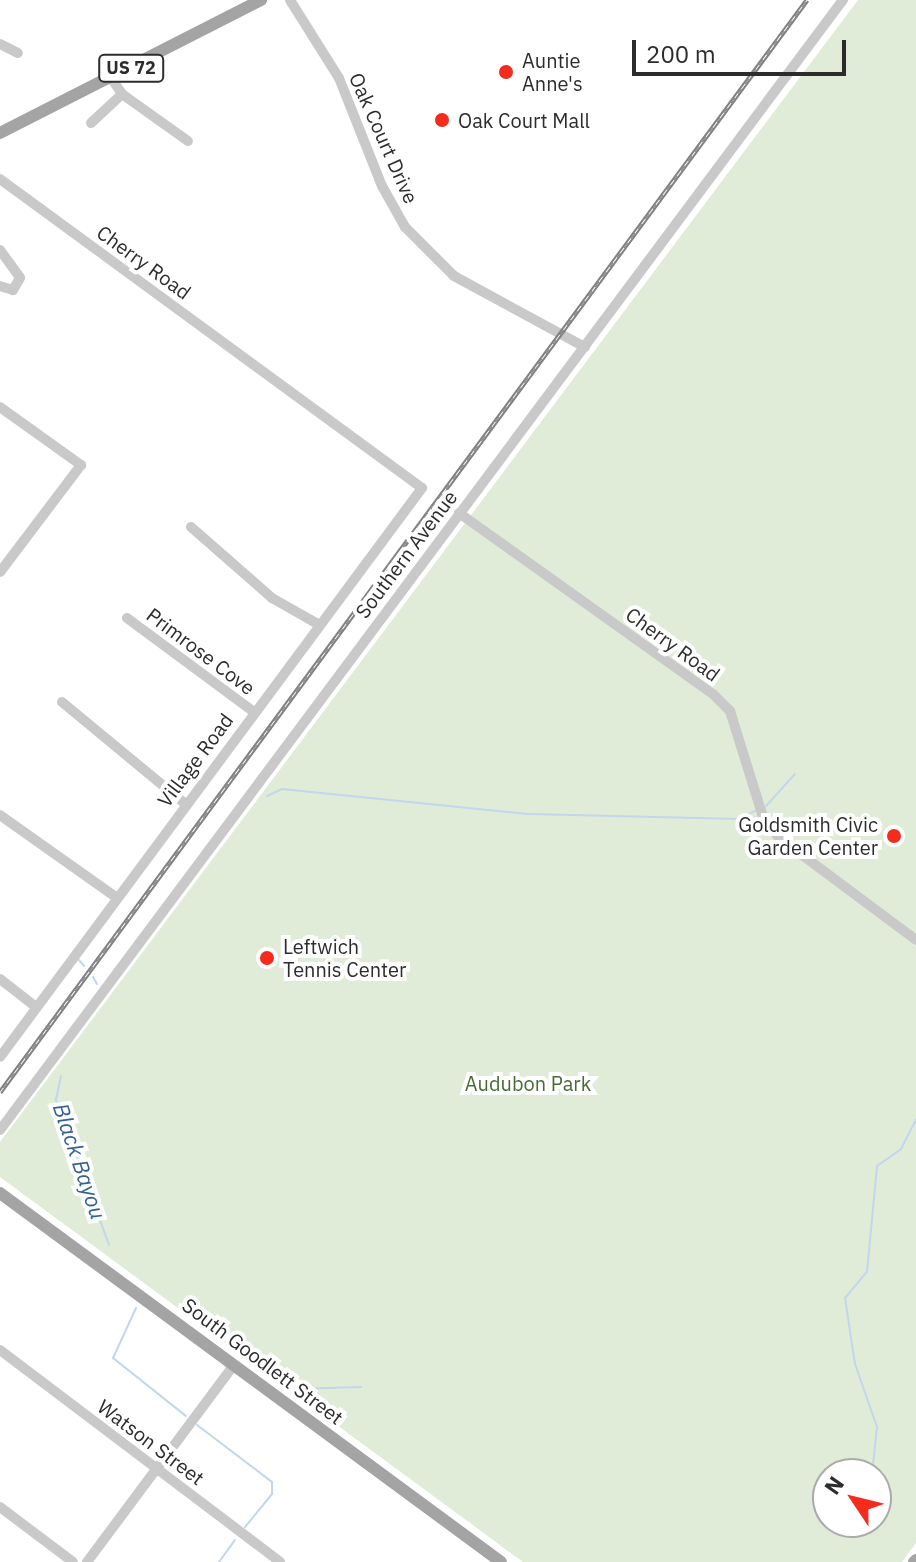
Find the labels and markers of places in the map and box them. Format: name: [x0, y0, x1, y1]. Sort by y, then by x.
place label: Auntie Anne's: [522, 48, 583, 95]
marker: Auntie Anne's: [497, 63, 515, 81]
place label: Oak Court Mall: [458, 108, 590, 132]
marker: Oak Court Mall: [433, 111, 451, 129]
place label: Goldsmith Civic Garden Center: [738, 812, 878, 859]
marker: Goldsmith Civic Garden Center: [885, 827, 903, 845]
place label: Leftwich Tennis Center: [283, 934, 406, 981]
marker: Leftwich Tennis Center: [258, 949, 276, 967]

